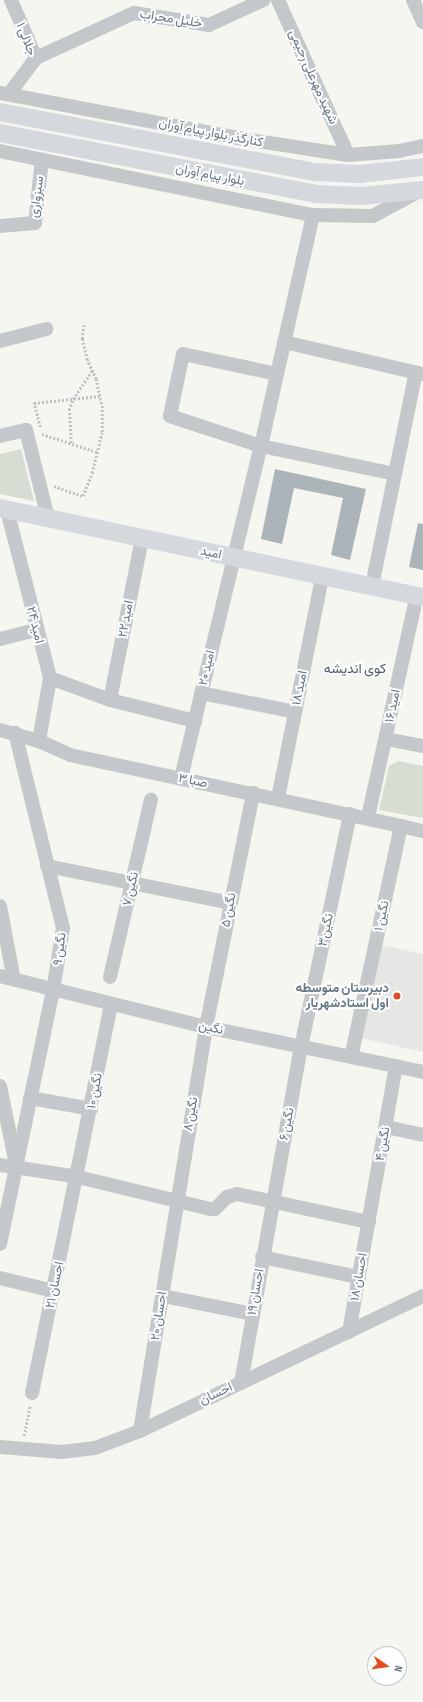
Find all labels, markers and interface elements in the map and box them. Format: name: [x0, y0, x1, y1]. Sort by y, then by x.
street label: خلیل محراب: [139, 6, 203, 32]
street label: جلالی ۱: [13, 20, 39, 58]
street label: شهید مهرعلی رحیمی: [285, 27, 341, 127]
street label: کنارگذر بلوار پیام آوران: [158, 115, 264, 151]
street label: بلوار پیام آوران: [174, 161, 246, 189]
street label: سبزواری: [26, 175, 48, 219]
street label: امید: [199, 543, 223, 563]
street label: امید ۲۲: [115, 599, 137, 639]
street label: امید ۲۴: [23, 605, 47, 645]
street label: امید ۲۰: [195, 649, 219, 687]
district label: کوی اندیشه: [324, 661, 386, 677]
street label: امید ۱۸: [289, 669, 311, 707]
street label: امید ۱۶: [382, 688, 404, 724]
street label: صبا ۳: [177, 770, 209, 792]
street label: نگین ۷: [120, 870, 142, 908]
street label: نگین ۵: [218, 892, 240, 928]
street label: نگین ۱: [371, 899, 393, 933]
street label: نگین۳: [315, 912, 337, 948]
street label: نگین ۹: [50, 931, 70, 967]
place label: دبیرستان متوسطه اول استادشهریار: [296, 981, 389, 1012]
marker: دبیرستان متوسطه اول استادشهریار: [392, 991, 402, 1001]
street label: نگین: [197, 1018, 225, 1038]
street label: نگین ۱۰: [84, 1072, 106, 1110]
street label: نگین ۸: [180, 1096, 202, 1132]
street label: نگین ۶: [276, 1106, 298, 1142]
street label: نگین ۴: [372, 1126, 394, 1162]
street label: احسان ۱۸: [347, 1252, 371, 1302]
street label: احسان ۲۱: [42, 1260, 68, 1310]
street label: احسان ۱۹: [244, 1268, 268, 1316]
street label: احسان ۲۰: [147, 1290, 171, 1342]
street label: احسان: [197, 1380, 235, 1408]
north arrow: [367, 1646, 407, 1686]
text: N: [391, 1664, 405, 1673]

